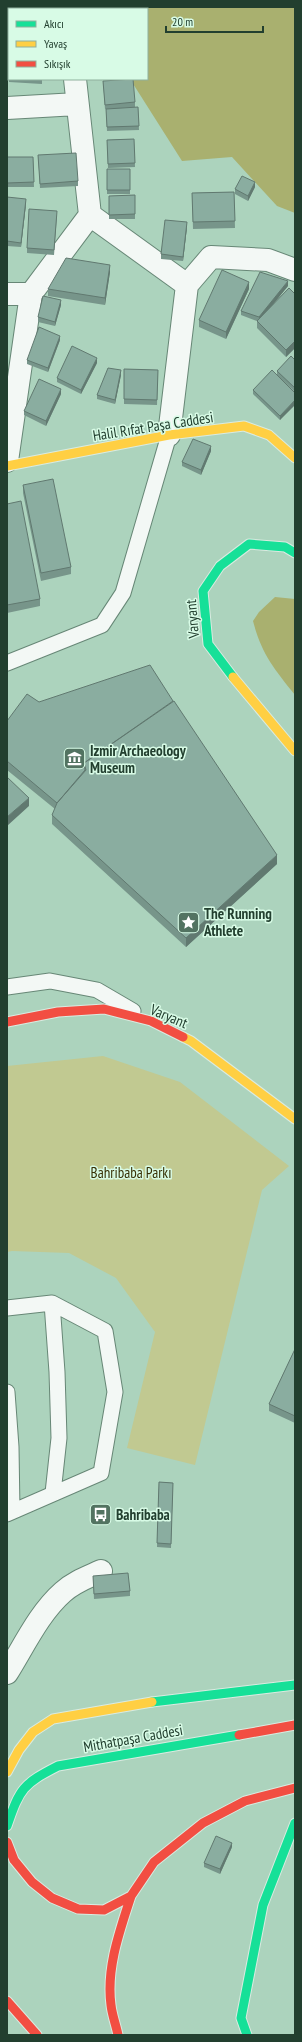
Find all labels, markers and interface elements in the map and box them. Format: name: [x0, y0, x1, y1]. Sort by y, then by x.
legend: [8, 8, 148, 80]
scale bar: [166, 8, 263, 34]
text: 20 m: [172, 14, 193, 29]
text: Akıcı: [44, 16, 64, 31]
text: Yavaş: [44, 36, 67, 51]
text: Sıkışık: [44, 56, 71, 71]
street label: Halil Rıfat Paşa Caddesi: [91, 407, 215, 445]
street label: Varyant: [181, 599, 203, 640]
place label: Izmir Archaeology Museum: [90, 741, 187, 777]
museum icon: Izmir Archaeology Museum: [61, 746, 87, 772]
place label: The Running Athlete: [203, 904, 272, 940]
place icon: The Running Athlete: [175, 909, 201, 935]
street label: Varyant: [147, 999, 191, 1032]
park label: Bahribaba Parkı: [91, 1163, 171, 1182]
bus stop icon: Bahribaba: [88, 1501, 114, 1527]
place label: Bahribaba: [116, 1505, 170, 1524]
street label: Mithatpaşa Caddesi: [82, 1720, 184, 1756]

